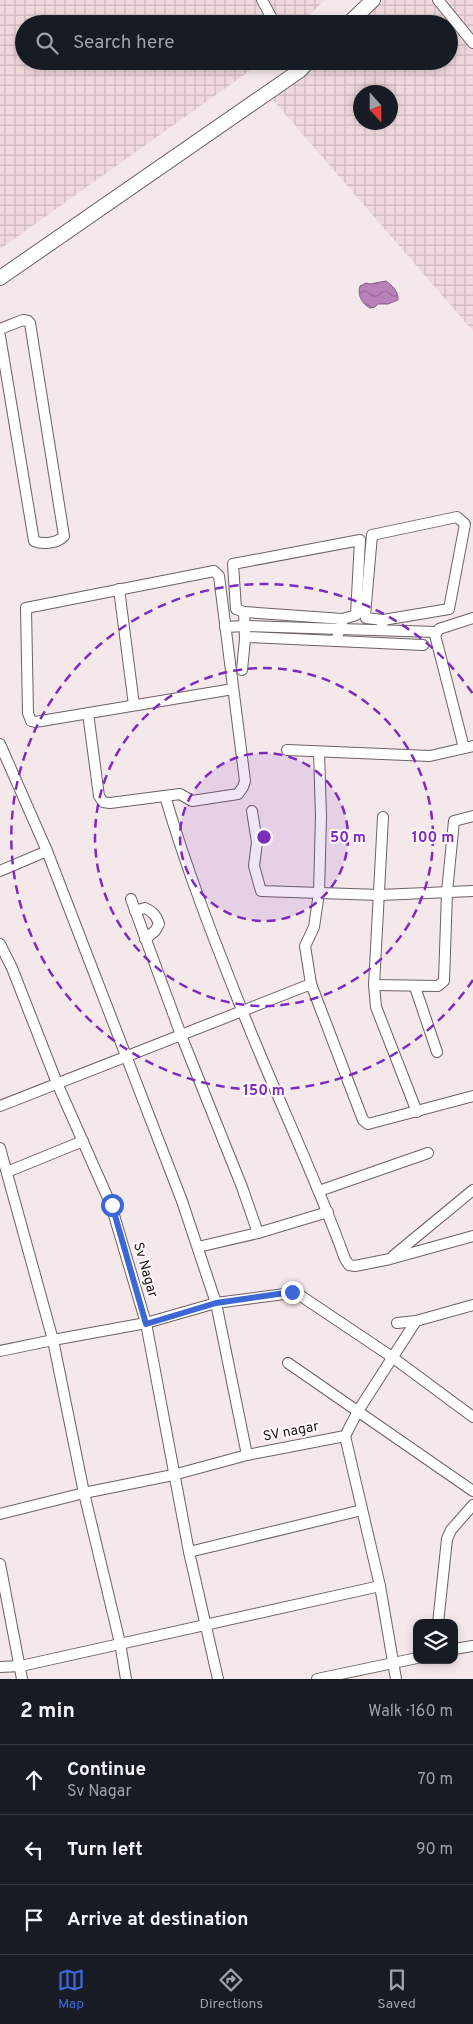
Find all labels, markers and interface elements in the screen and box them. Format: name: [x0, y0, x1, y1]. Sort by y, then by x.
search box: [15, 15, 458, 70]
icon: search: [33, 29, 61, 57]
text: Search here: [73, 31, 175, 55]
north arrow: [353, 85, 398, 130]
centre of rings: [255, 828, 273, 846]
text: 50 m: [330, 829, 366, 848]
text: 100 m: [412, 829, 454, 848]
text: 150 m: [243, 1082, 285, 1101]
route start: [101, 1194, 124, 1217]
street label: Sv Nagar: [129, 1240, 161, 1300]
route end: [281, 1281, 304, 1304]
street label: SV nagar: [262, 1418, 321, 1446]
map controls: [413, 1619, 458, 1664]
button: layers: [413, 1619, 458, 1664]
text: 2 min: [20, 1698, 75, 1725]
text: Walk · 160 m: [368, 1702, 453, 1722]
text: Continue: [67, 1758, 146, 1782]
icon: ahead: [20, 1766, 48, 1794]
text: 70 m: [418, 1770, 453, 1790]
text: Sv Nagar: [67, 1782, 132, 1802]
icon: left: [20, 1836, 48, 1864]
text: Turn left: [67, 1838, 143, 1862]
text: 90 m: [416, 1840, 453, 1860]
icon: arrive: [20, 1906, 48, 1934]
text: Arrive at destination: [67, 1908, 248, 1932]
tab: Map: [57, 1966, 85, 2013]
tab: Directions: [199, 1966, 263, 2013]
tab: Saved: [377, 1966, 416, 2013]

